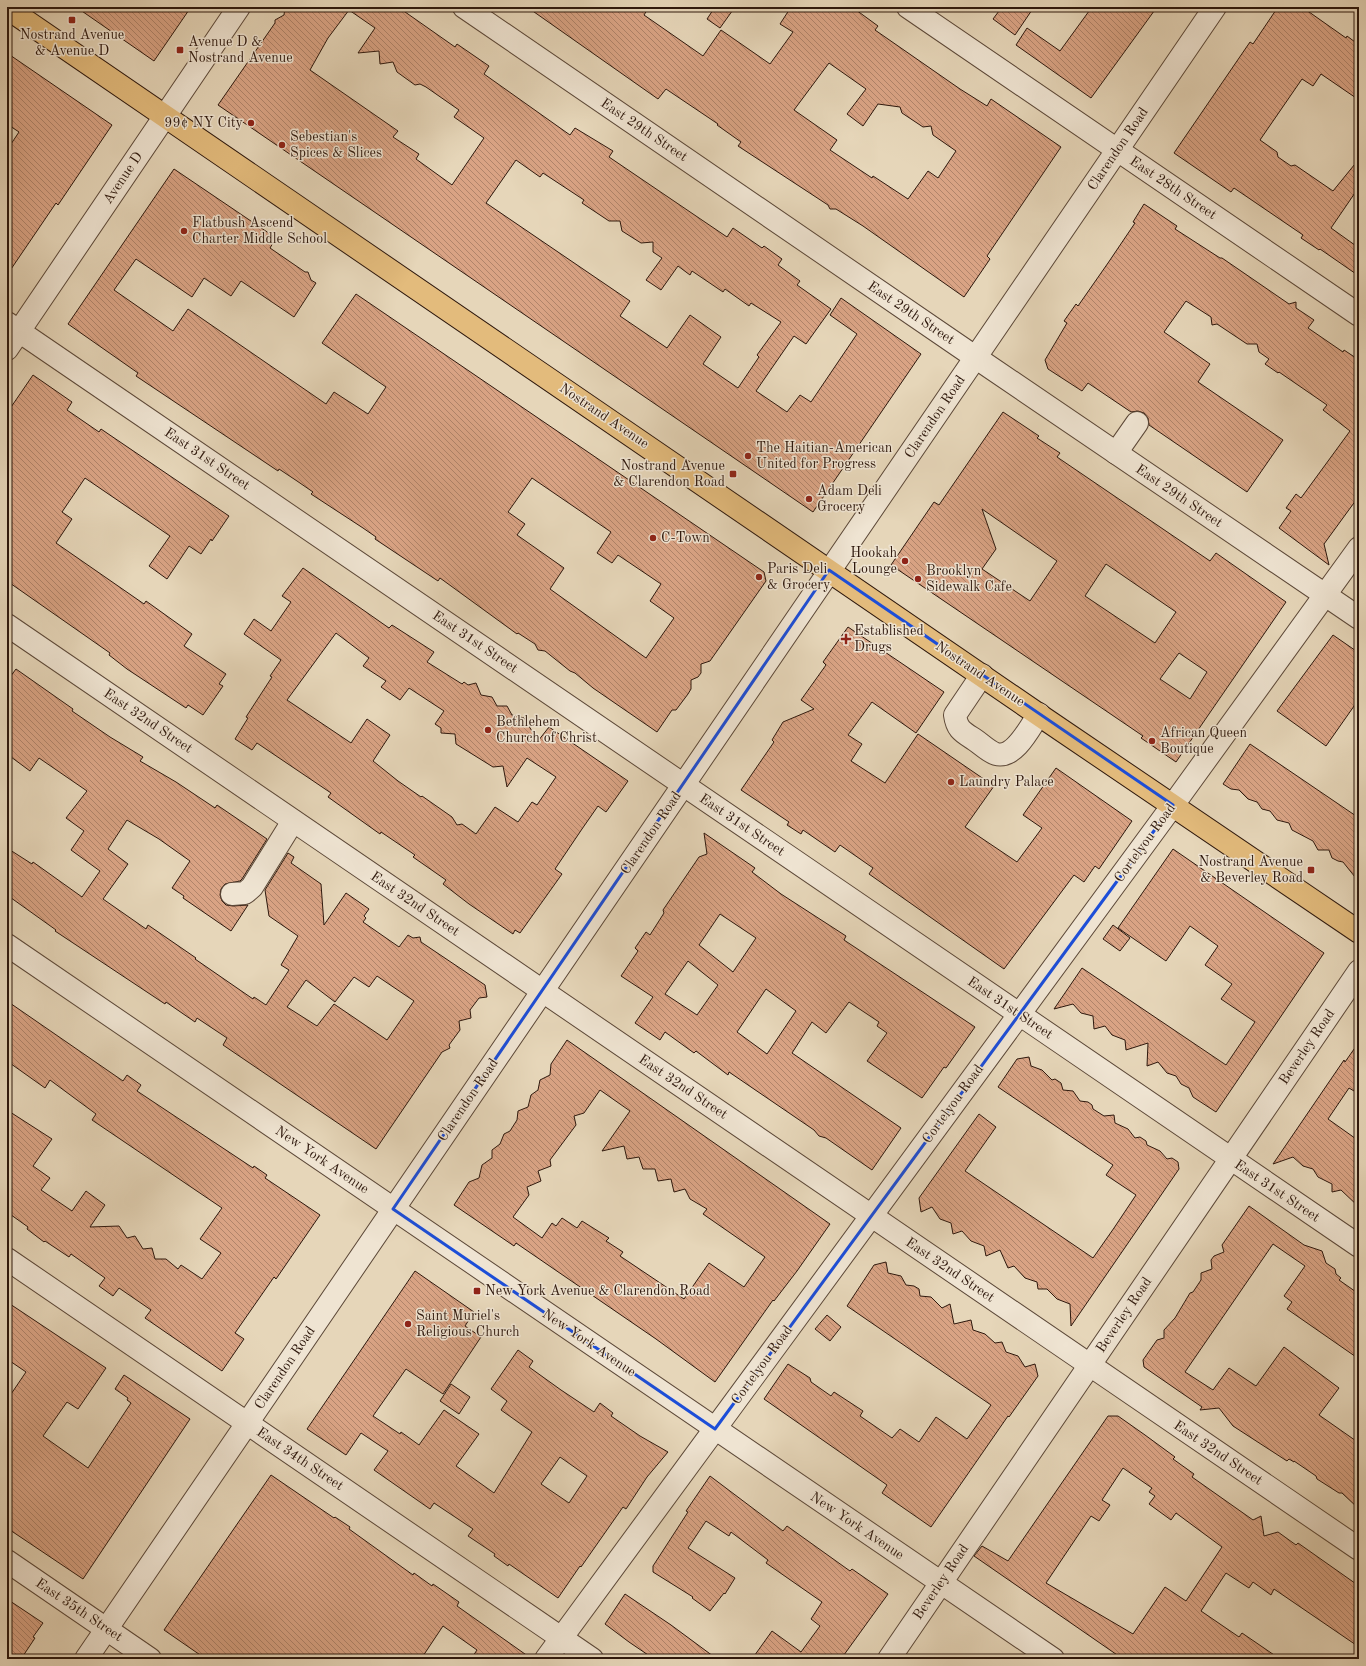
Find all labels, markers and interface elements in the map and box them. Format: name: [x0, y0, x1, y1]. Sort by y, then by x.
marker: Nostrand Avenue & Avenue D: [67, 15, 77, 25]
place label: Nostrand Avenue & Avenue D: [20, 28, 124, 58]
place label: Avenue D & Nostrand Avenue: [188, 35, 293, 65]
marker: Avenue D & Nostrand Avenue: [175, 45, 185, 55]
street label: East 29th Street: [598, 96, 690, 164]
street label: Clarendon Road: [1085, 105, 1151, 193]
place label: 99¢ NY City: [164, 116, 244, 130]
marker: 99¢ NY City: [246, 118, 256, 128]
place label: Sebestian's Spices & Slices: [290, 130, 382, 160]
marker: Sebestian's Spices & Slices: [277, 140, 287, 150]
street label: Avenue D: [101, 149, 145, 207]
street label: East 28th Street: [1127, 154, 1219, 222]
place label: Flatbush Ascend Charter Middle School: [192, 216, 327, 246]
marker: Flatbush Ascend Charter Middle School: [179, 226, 189, 236]
street label: East 29th Street: [865, 279, 957, 347]
street label: Clarendon Road: [902, 373, 968, 461]
street label: Nostrand Avenue: [557, 381, 651, 451]
street label: East 31st Street: [162, 425, 252, 493]
place label: The Haitian-American United for Progress: [756, 441, 893, 471]
marker: The Haitian-American United for Progress: [743, 451, 753, 461]
place label: Nostrand Avenue & Clarendon Road: [613, 459, 725, 489]
street label: East 29th Street: [1133, 462, 1225, 530]
marker: Nostrand Avenue & Clarendon Road: [728, 469, 738, 479]
place label: Adam Deli Grocery: [817, 484, 882, 514]
marker: Adam Deli Grocery: [804, 494, 814, 504]
place label: C-Town: [661, 531, 710, 545]
marker: C-Town: [648, 533, 658, 543]
place label: Hookah Lounge: [850, 546, 897, 576]
marker: Hookah Lounge: [900, 556, 910, 566]
place label: Paris Deli & Grocery: [767, 562, 831, 592]
place label: Brooklyn Sidewalk Cafe: [926, 564, 1012, 594]
marker: Paris Deli & Grocery: [754, 572, 764, 582]
marker: Brooklyn Sidewalk Cafe: [913, 574, 923, 584]
street label: East 31st Street: [430, 608, 520, 676]
place label: Established Drugs: [854, 624, 924, 654]
marker: Established Drugs: [841, 634, 851, 644]
street label: Nostrand Avenue: [933, 639, 1027, 709]
street label: East 32nd Street: [101, 686, 195, 756]
place label: Bethlehem Church of Christ: [496, 715, 597, 745]
marker: Bethlehem Church of Christ: [483, 725, 493, 735]
place label: African Queen Boutique: [1160, 726, 1247, 756]
marker: African Queen Boutique: [1147, 736, 1157, 746]
place label: Laundry Palace: [959, 775, 1054, 789]
marker: Laundry Palace: [946, 777, 956, 787]
street label: Clarendon Road: [618, 789, 684, 877]
street label: East 31st Street: [697, 791, 787, 859]
street label: Cortelyou Road: [1112, 801, 1178, 885]
place label: Nostrand Avenue & Beverley Road: [1198, 855, 1303, 885]
marker: Nostrand Avenue & Beverley Road: [1306, 865, 1316, 875]
street label: East 32nd Street: [368, 869, 462, 939]
street label: East 31st Street: [965, 974, 1055, 1042]
street label: Beverley Road: [1277, 1007, 1337, 1087]
street label: East 32nd Street: [636, 1052, 730, 1122]
street label: Clarendon Road: [435, 1056, 501, 1144]
street label: Cortelyou Road: [920, 1062, 986, 1146]
street label: New York Avenue: [273, 1124, 371, 1196]
street label: East 31st Street: [1232, 1157, 1322, 1225]
street label: East 32nd Street: [903, 1235, 997, 1305]
street label: Beverley Road: [1094, 1275, 1154, 1355]
place label: New York Avenue & Clarendon Road: [485, 1284, 710, 1298]
marker: New York Avenue & Clarendon Road: [472, 1286, 482, 1296]
street label: New York Avenue: [540, 1307, 638, 1379]
place label: Saint Muriel's Religious Church: [416, 1309, 520, 1339]
marker: Saint Muriel's Religious Church: [403, 1319, 413, 1329]
street label: Cortelyou Road: [729, 1323, 795, 1407]
street label: Clarendon Road: [252, 1324, 318, 1412]
street label: East 32nd Street: [1171, 1418, 1265, 1488]
street label: East 34th Street: [254, 1425, 346, 1493]
street label: New York Avenue: [808, 1490, 906, 1562]
street label: Beverley Road: [911, 1542, 971, 1622]
street label: East 35th Street: [33, 1576, 125, 1644]

